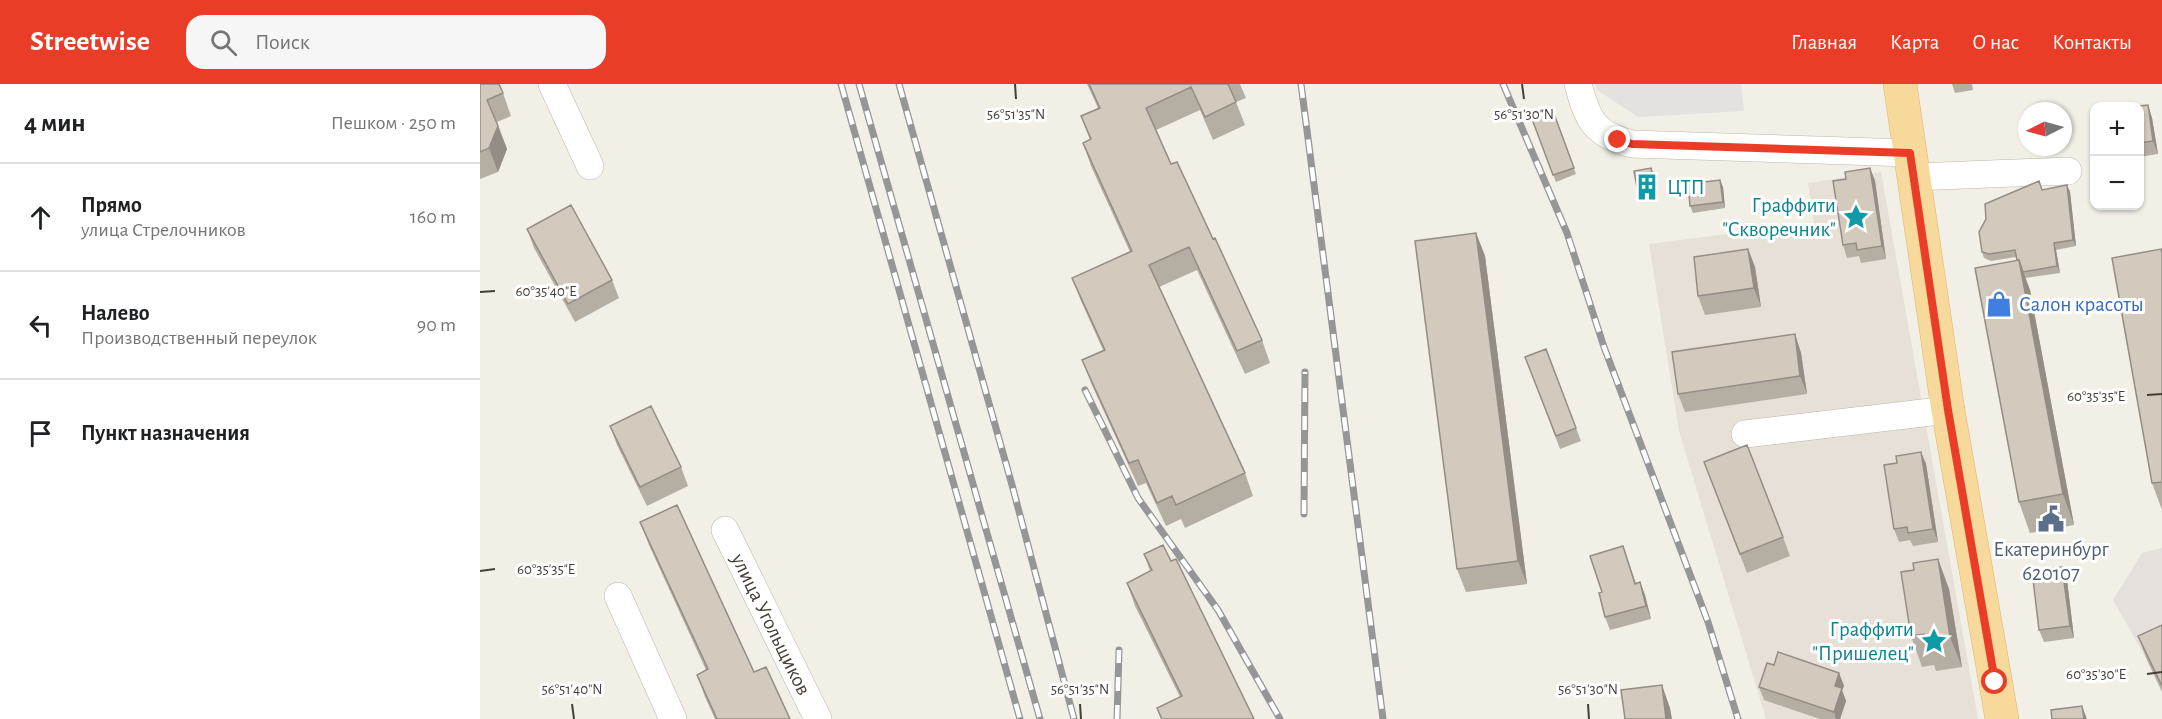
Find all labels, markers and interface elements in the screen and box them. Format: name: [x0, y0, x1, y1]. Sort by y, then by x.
search box: [186, 15, 606, 69]
icon: search: [207, 26, 240, 59]
text: Streetwise: [30, 28, 150, 56]
text: Поиск: [255, 31, 310, 53]
text: Главная: [1791, 32, 1857, 53]
text: Карта: [1890, 32, 1939, 53]
text: О нас: [1972, 32, 2019, 53]
text: Контакты: [2052, 32, 2132, 53]
north arrow: [2018, 102, 2072, 156]
map controls: [2090, 102, 2144, 210]
button: +: [2090, 102, 2144, 156]
text: 56°51'35"N: [987, 107, 1045, 122]
text: 56°51'30"N: [1494, 107, 1554, 122]
text: 4 мин: [24, 110, 86, 136]
text: Пешком · 250 m: [331, 113, 456, 133]
route end: [1604, 126, 1630, 152]
button: −: [2090, 156, 2144, 210]
building icon: ЦТП: [1632, 172, 1662, 202]
place label: ЦТП: [1667, 177, 1705, 198]
text: Прямо: [81, 194, 142, 216]
place label: Граффити "Скворечник": [1722, 195, 1836, 240]
icon: ahead: [24, 201, 57, 234]
place icon: Граффити "Скворечник": [1841, 202, 1871, 232]
text: 160 m: [410, 207, 456, 227]
text: улица Стрелочников: [81, 220, 246, 240]
text: 60°35'40"E: [516, 284, 576, 299]
shop icon: Салон красоты: [1984, 289, 2014, 319]
place label: Салон красоты: [2019, 294, 2144, 315]
text: Налево: [81, 302, 150, 324]
icon: left: [24, 309, 57, 342]
text: 90 m: [417, 315, 456, 335]
text: Производственный переулок: [81, 328, 317, 348]
text: 60°35'35"E: [2067, 389, 2125, 404]
icon: arrive: [24, 417, 57, 450]
text: Пункт назначения: [81, 422, 250, 444]
public building icon: Екатеринбург 620107: [2036, 504, 2066, 534]
place label: Екатеринбург 620107: [1993, 539, 2110, 584]
street label: улица Угольщиков: [727, 549, 815, 698]
text: 60°35'35"E: [517, 562, 575, 577]
place label: Граффити "Пришелец": [1812, 619, 1914, 664]
place icon: Граффити "Пришелец": [1919, 626, 1949, 656]
text: 60°35'30"E: [2066, 667, 2126, 682]
route start: [1981, 668, 2007, 694]
text: 56°51'40"N: [541, 682, 603, 697]
text: 56°51'35"N: [1051, 682, 1109, 697]
text: 56°51'30"N: [1558, 682, 1618, 697]

